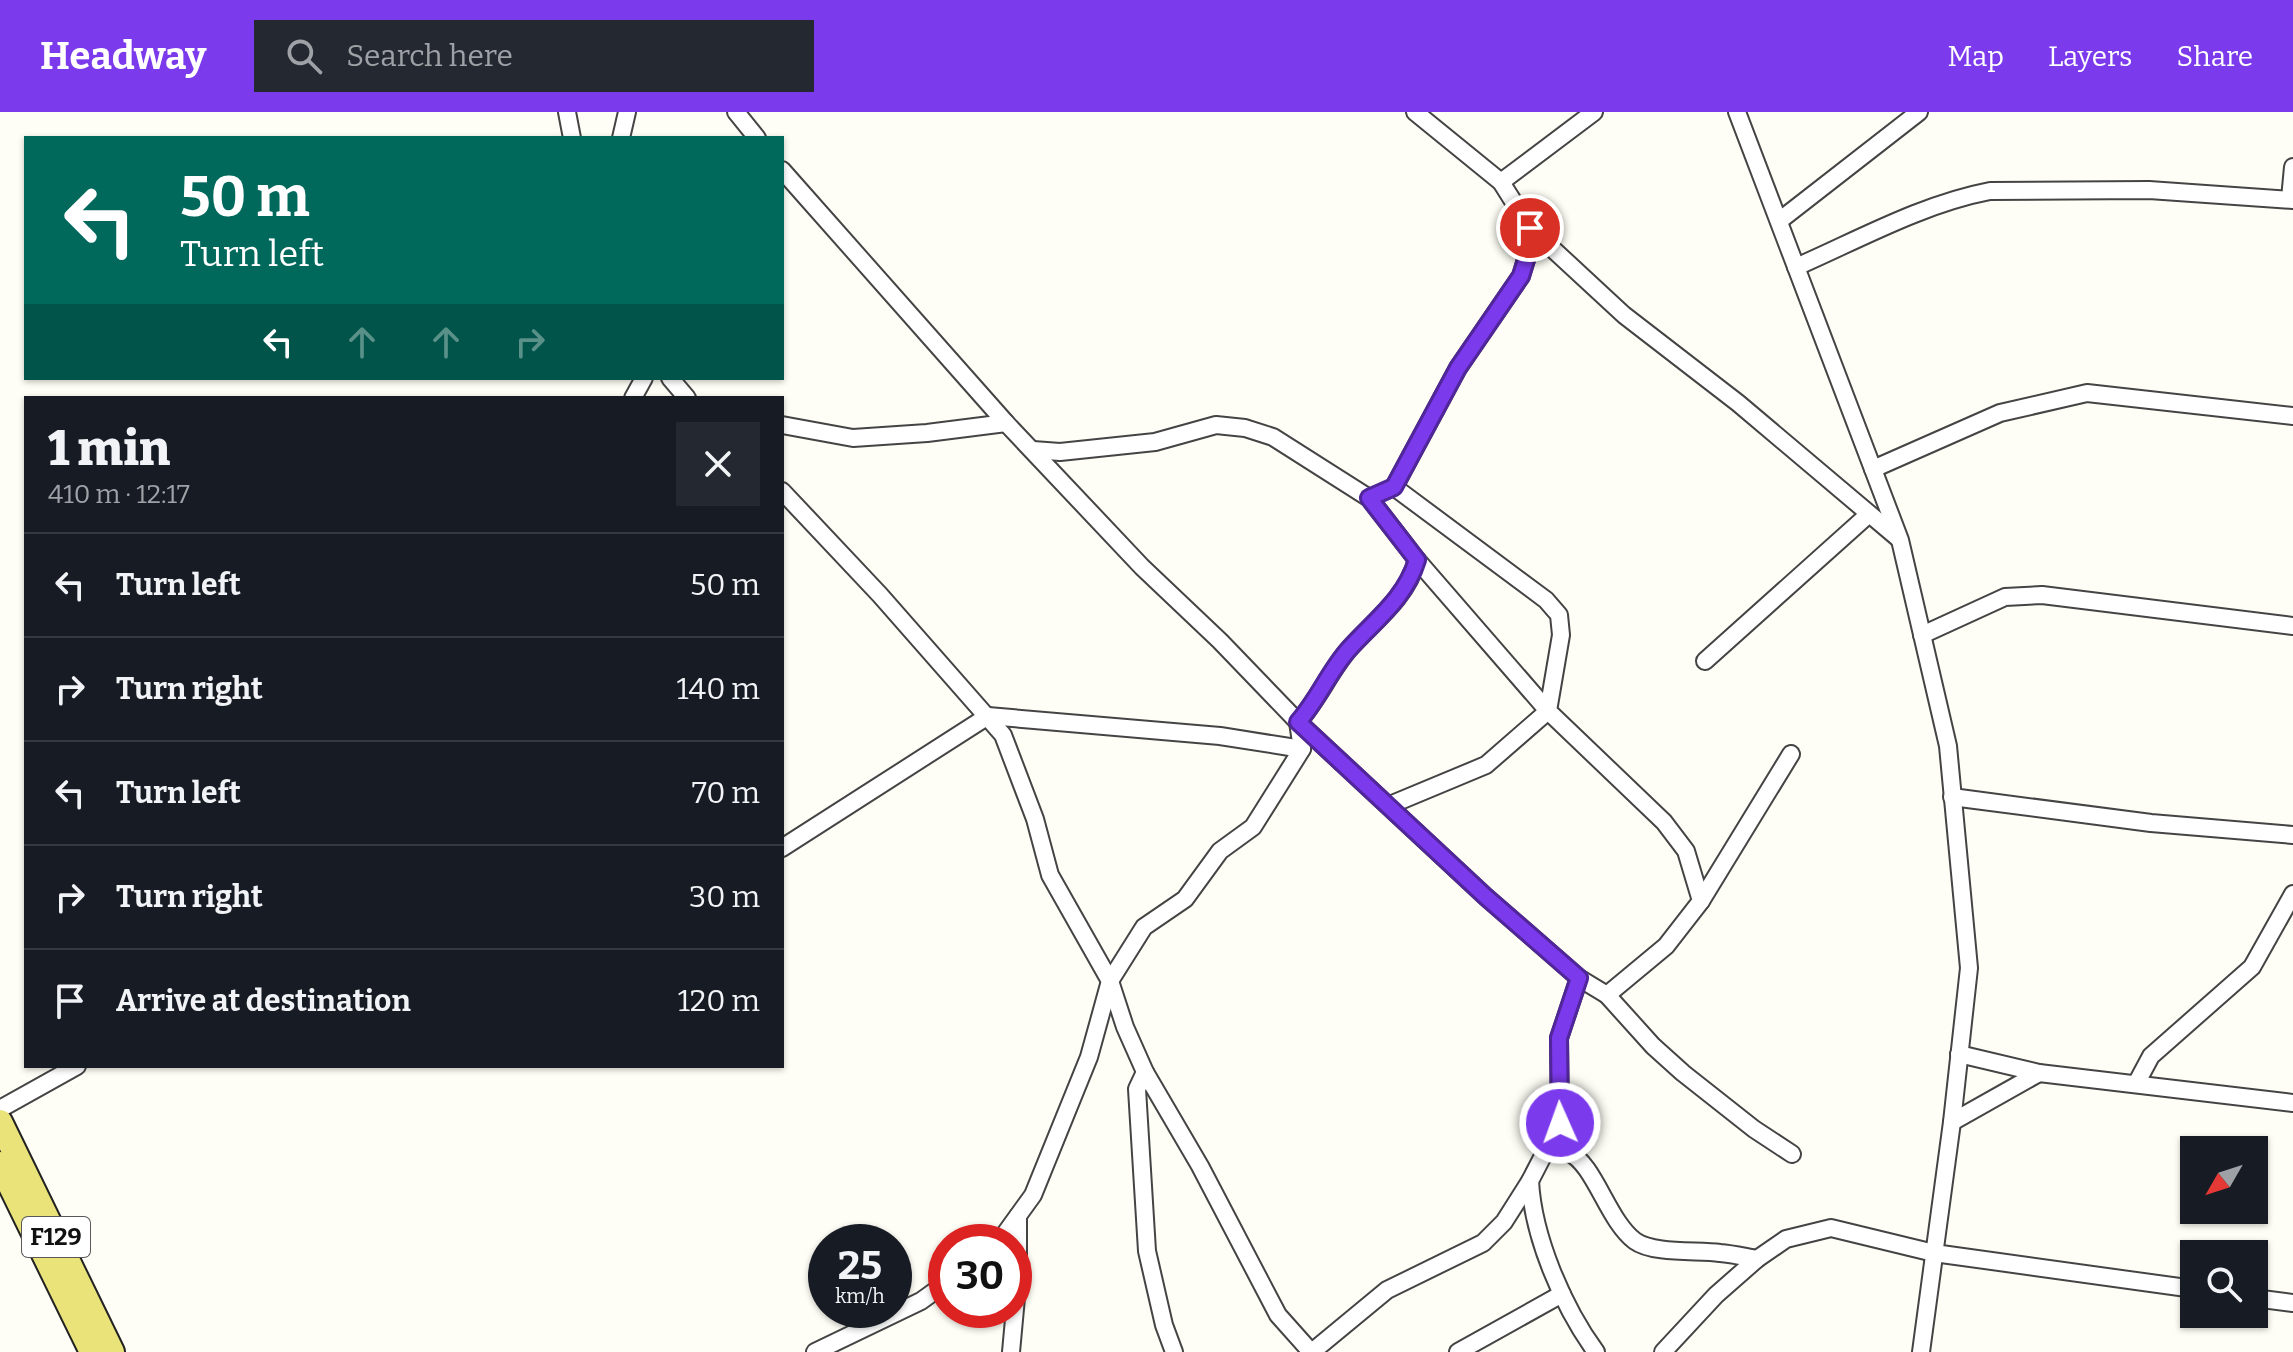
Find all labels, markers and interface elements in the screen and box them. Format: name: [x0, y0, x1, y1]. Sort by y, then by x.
search box: [254, 20, 814, 92]
text: Headway: [40, 33, 206, 79]
icon: search: [282, 34, 326, 78]
text: Search here: [346, 38, 513, 74]
text: Map: [1947, 40, 2004, 73]
text: Layers: [2048, 40, 2132, 73]
text: Share: [2176, 40, 2253, 73]
text: 50 m: [180, 164, 310, 231]
icon: left: [48, 168, 152, 272]
pin: [1496, 194, 1564, 262]
icon: arrive: [1508, 206, 1552, 250]
text: Turn left: [180, 232, 324, 276]
icon: left: [256, 320, 300, 364]
icon: ahead: [340, 320, 384, 364]
icon: ahead: [424, 320, 468, 364]
icon: right: [508, 320, 552, 364]
text: 1 min: [48, 420, 170, 478]
button: close: [676, 422, 760, 506]
text: 410 m · 12:17: [48, 479, 190, 510]
icon: left: [48, 563, 92, 607]
text: Turn left: [116, 567, 241, 603]
text: 50 m: [690, 567, 760, 603]
icon: right: [48, 667, 92, 711]
text: Turn right: [116, 671, 263, 707]
text: 140 m: [676, 671, 760, 707]
icon: left: [48, 771, 92, 815]
text: Turn left: [116, 775, 241, 811]
text: 70 m: [692, 775, 760, 811]
icon: right: [48, 875, 92, 919]
text: Turn right: [116, 879, 263, 915]
text: 30 m: [689, 879, 760, 915]
icon: arrive: [48, 979, 92, 1023]
text: Arrive at destination: [116, 983, 411, 1019]
text: 120 m: [678, 983, 760, 1019]
position arrow: [1518, 1081, 1602, 1165]
north arrow: [2180, 1136, 2268, 1224]
map controls: [2180, 1136, 2268, 1328]
road number: F129: [22, 1217, 90, 1257]
speed limit sign: 30: [928, 1224, 1032, 1328]
button: search: [2180, 1240, 2268, 1328]
text: 25: [838, 1242, 882, 1290]
text: km/h: [835, 1284, 885, 1308]

